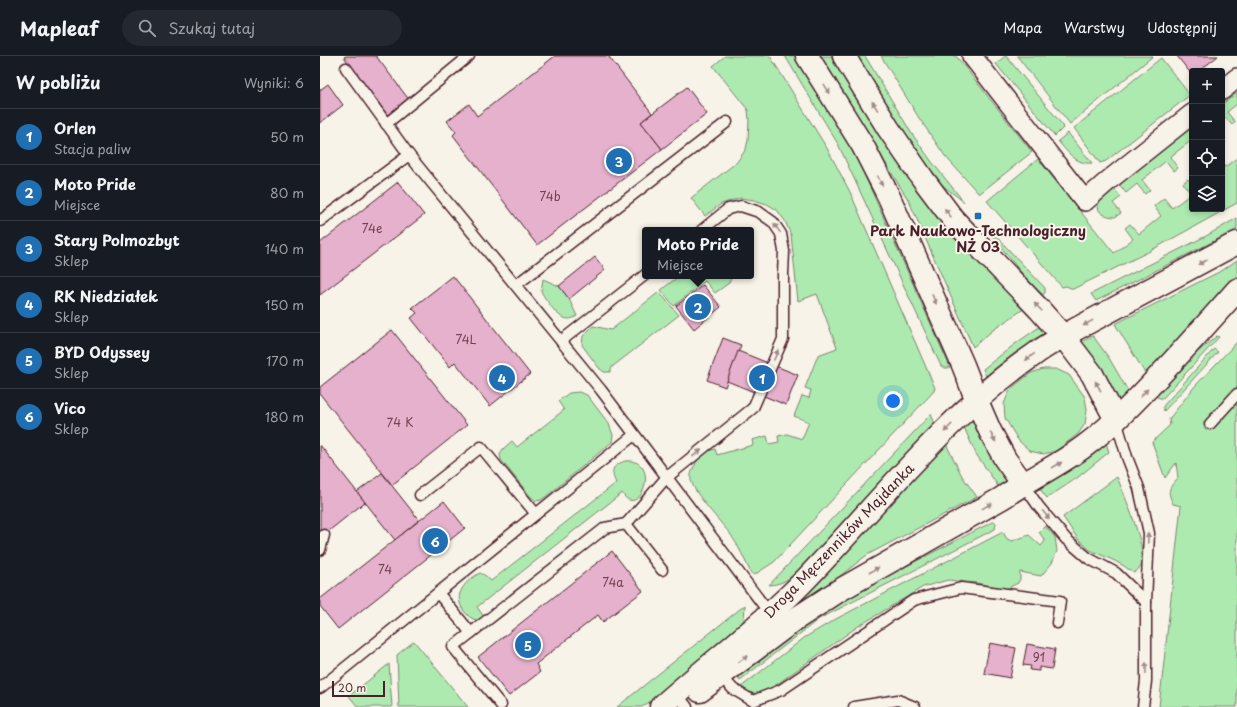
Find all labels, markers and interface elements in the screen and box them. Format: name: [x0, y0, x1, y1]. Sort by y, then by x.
search box: [122, 10, 402, 46]
text: Mapleaf: [20, 14, 98, 42]
text: Szukaj tutaj: [168, 16, 255, 39]
icon: search: [136, 17, 158, 39]
text: Mapa: [1004, 17, 1042, 38]
text: Warstwy: [1064, 17, 1125, 38]
text: Udostępnij: [1147, 17, 1217, 38]
map controls: [1189, 68, 1225, 212]
button: +: [1189, 68, 1225, 104]
text: W pobliżu: [16, 69, 101, 95]
text: Wyniki: 6: [244, 73, 304, 92]
one-way arrow: [824, 83, 831, 95]
one-way arrow: [871, 100, 878, 112]
button: −: [1189, 104, 1225, 140]
text: Orlen: [54, 116, 96, 139]
text: 1: [26, 127, 32, 146]
text: 50 m: [270, 127, 304, 146]
text: Stacja paliw: [54, 139, 131, 158]
button: locate: [1189, 140, 1225, 176]
pin: 3: [606, 146, 632, 176]
text: Moto Pride: [54, 172, 136, 195]
one-way arrow: [877, 175, 883, 187]
button: layers: [1189, 176, 1225, 212]
text: 2: [24, 183, 34, 202]
text: 80 m: [270, 183, 304, 202]
house number: 74b: [539, 187, 561, 205]
text: Miejsce: [54, 195, 100, 214]
one-way arrow: [944, 208, 952, 218]
marker: Park Naukowo-Technologiczny NŻ 03: [973, 211, 983, 221]
house number: 74e: [362, 219, 382, 237]
place label: Park Naukowo-Technologiczny NŻ 03: [870, 220, 1086, 257]
one-way arrow: [773, 223, 781, 233]
popup: [642, 227, 754, 279]
text: Stary Polmozbyt: [54, 228, 180, 251]
text: Moto Pride: [657, 232, 739, 255]
text: 3: [25, 239, 33, 258]
text: 140 m: [265, 239, 304, 258]
text: Sklep: [54, 251, 89, 270]
text: Miejsce: [657, 255, 703, 274]
one-way arrow: [1197, 258, 1208, 265]
text: RK Niedziałek: [54, 284, 158, 307]
pin: 2: [685, 292, 711, 322]
one-way arrow: [931, 294, 937, 305]
text: 4: [25, 295, 33, 314]
text: 150 m: [265, 295, 304, 314]
one-way arrow: [1033, 302, 1043, 312]
text: Sklep: [54, 307, 89, 326]
one-way arrow: [1082, 319, 1094, 326]
house number: 74L: [455, 330, 477, 348]
text: BYD Odyssey: [54, 340, 150, 363]
one-way arrow: [773, 348, 779, 360]
text: 5: [25, 351, 33, 370]
text: 170 m: [266, 351, 304, 370]
one-way arrow: [1025, 353, 1036, 361]
text: Sklep: [54, 363, 89, 382]
pin: 4: [489, 363, 515, 393]
pin: 1: [749, 363, 775, 393]
one-way arrow: [1095, 380, 1102, 392]
one-way arrow: [1139, 388, 1148, 398]
your location: [883, 391, 903, 411]
text: Vico: [54, 396, 86, 419]
text: 6: [24, 407, 34, 426]
text: 180 m: [265, 407, 304, 426]
house number: 74 K: [387, 413, 413, 431]
text: Sklep: [54, 419, 89, 438]
one-way arrow: [943, 423, 953, 433]
one-way arrow: [989, 431, 996, 443]
one-way arrow: [691, 449, 702, 458]
street label: Droga Męczenników Majdanka: [759, 458, 919, 623]
one-way arrow: [1051, 461, 1063, 468]
one-way arrow: [981, 503, 993, 510]
one-way arrow: [1041, 509, 1050, 520]
pin: 6: [422, 526, 448, 556]
one-way arrow: [1145, 531, 1151, 544]
house number: 74: [378, 560, 392, 578]
one-way arrow: [868, 567, 880, 574]
house number: 74a: [602, 573, 624, 591]
pin: 5: [515, 630, 541, 660]
house number: 91: [1033, 648, 1045, 666]
one-way arrow: [737, 655, 748, 663]
one-way arrow: [1143, 661, 1149, 674]
scale bar: [332, 679, 385, 698]
text: 20 m: [338, 679, 366, 696]

